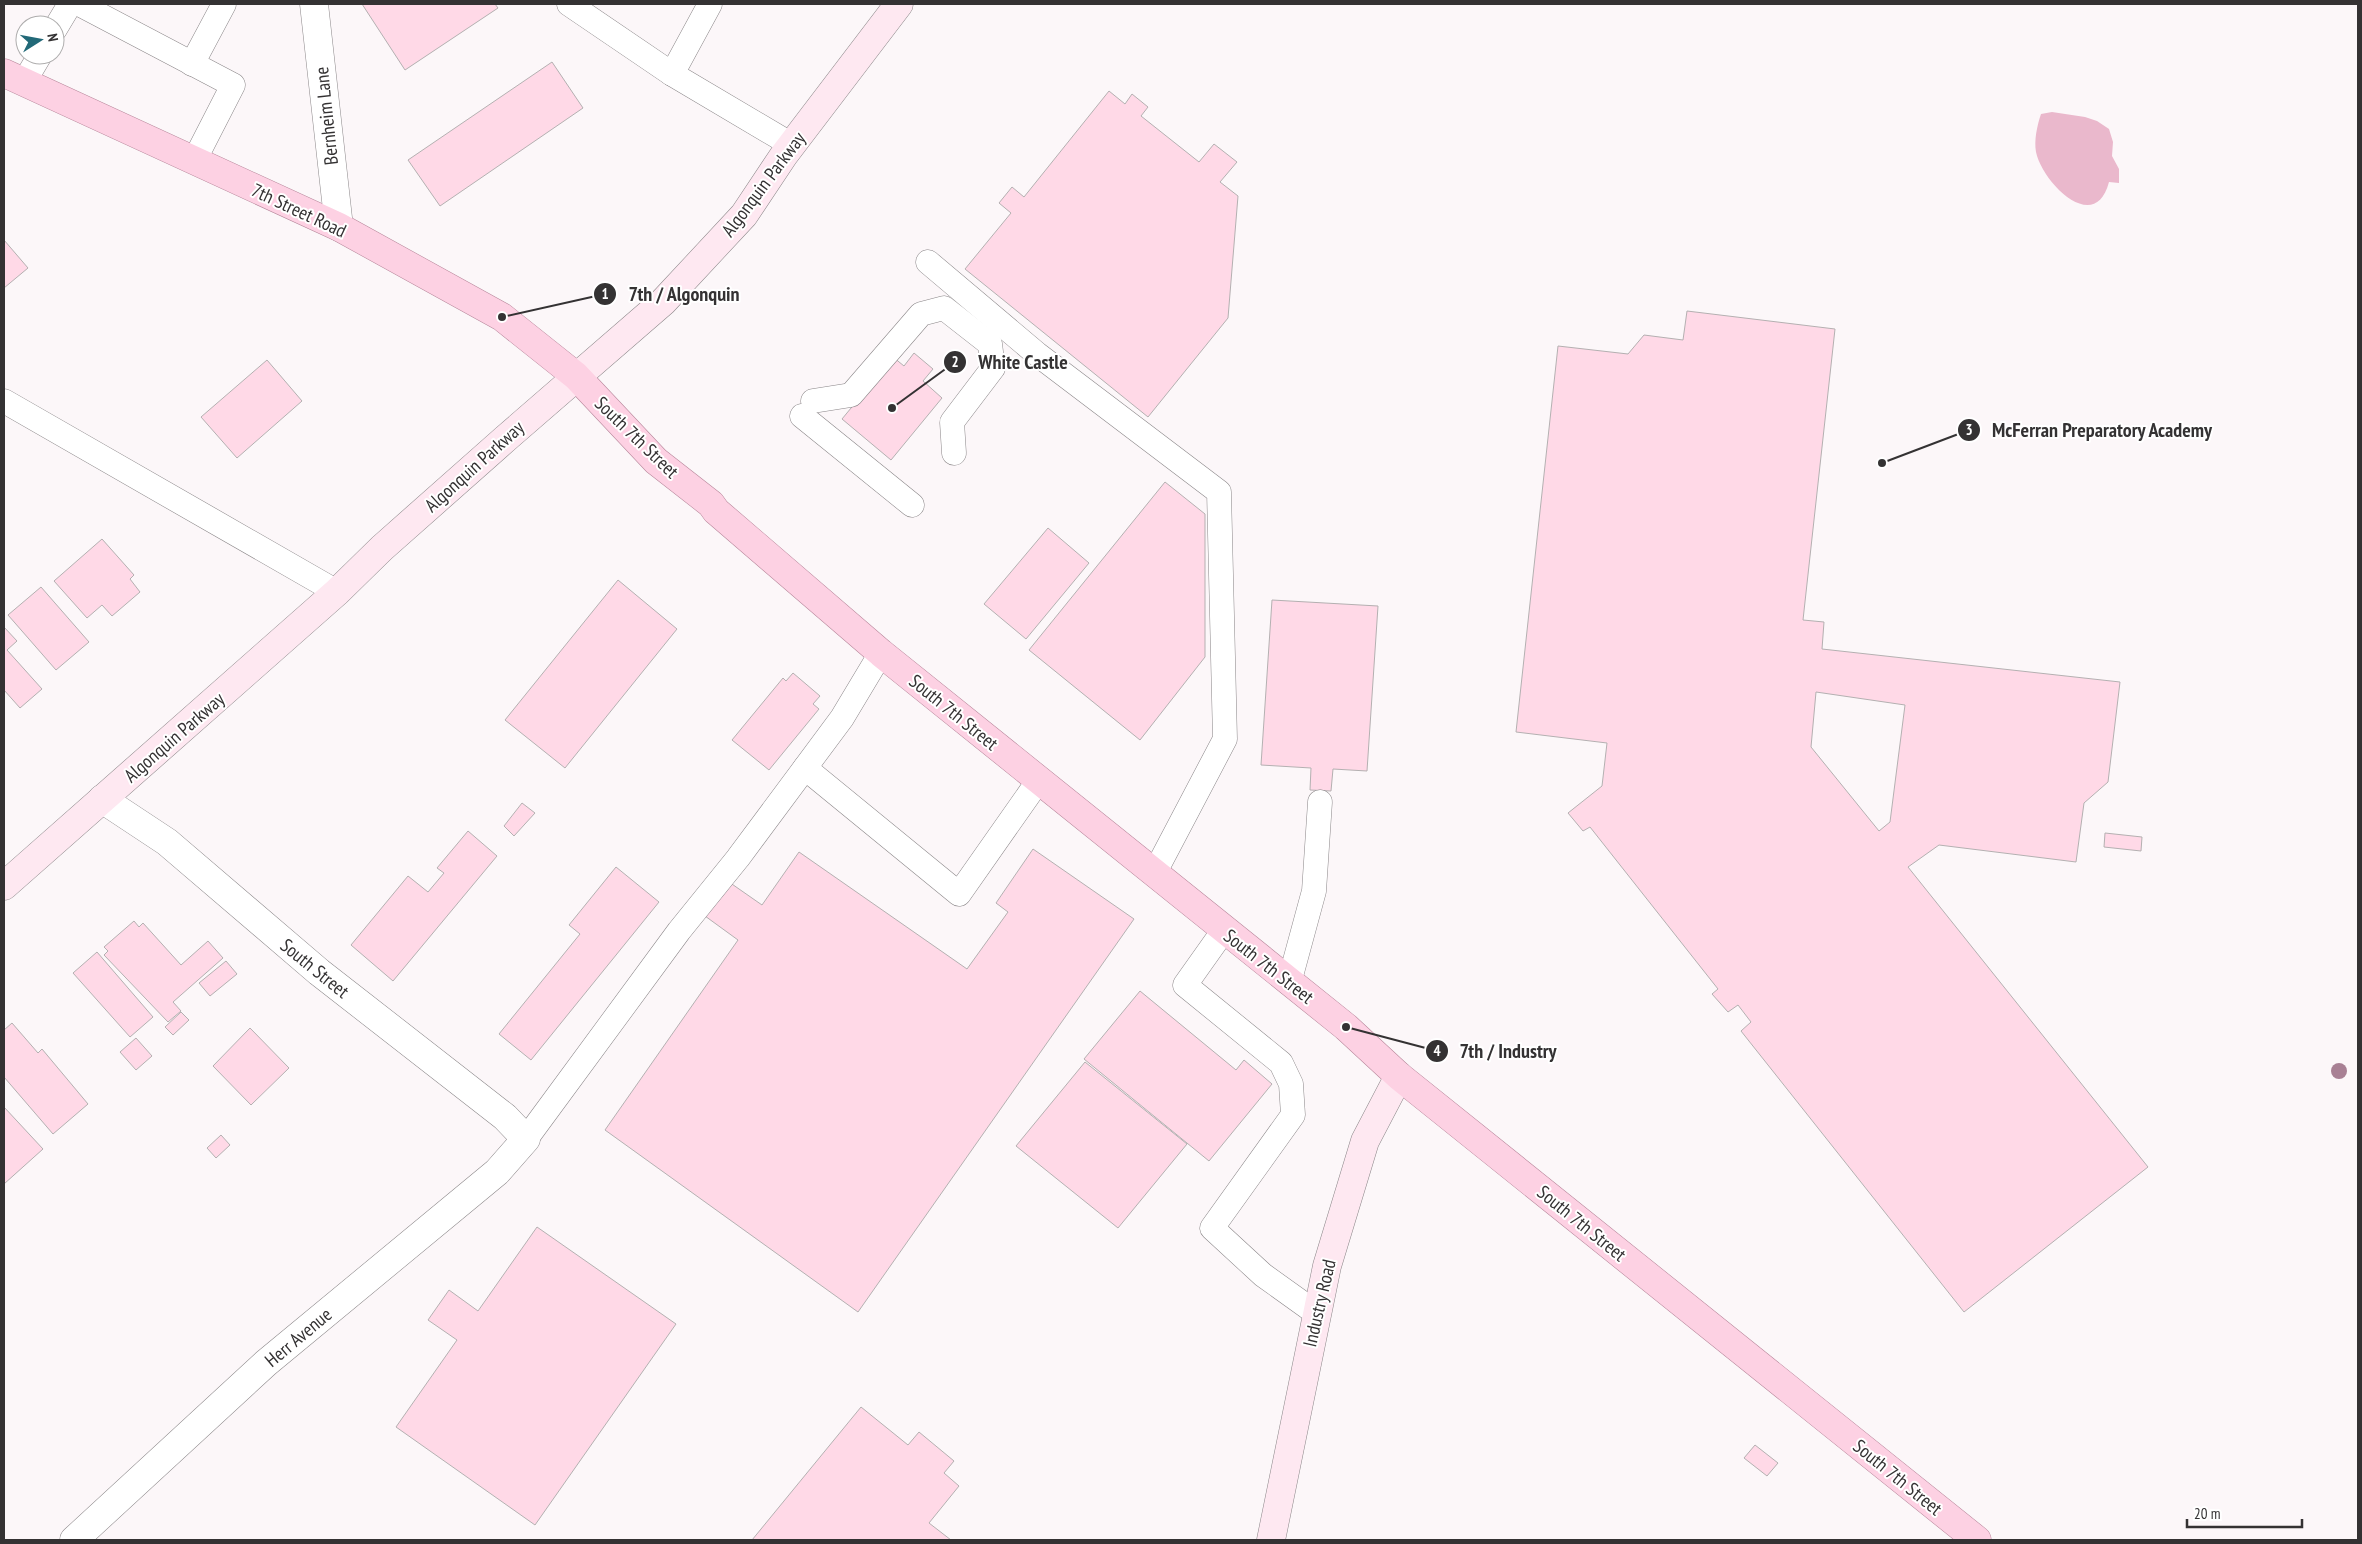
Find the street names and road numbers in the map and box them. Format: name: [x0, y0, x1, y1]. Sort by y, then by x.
street label: Bernheim Lane: [309, 66, 343, 166]
street label: Algonquin Parkway: [716, 126, 811, 241]
street label: 7th Street Road: [248, 178, 350, 242]
street label: South 7th Street: [590, 391, 685, 484]
street label: Algonquin Parkway: [419, 415, 529, 517]
street label: South 7th Street: [905, 669, 1004, 756]
street label: Algonquin Parkway: [119, 686, 230, 787]
street label: South 7th Street: [1219, 923, 1319, 1009]
street label: South Street: [276, 933, 355, 1003]
street label: South 7th Street: [1533, 1180, 1632, 1267]
street label: Industry Road: [1297, 1257, 1341, 1349]
street label: Herr Avenue: [260, 1302, 336, 1372]
street label: South 7th Street: [1849, 1434, 1948, 1521]

